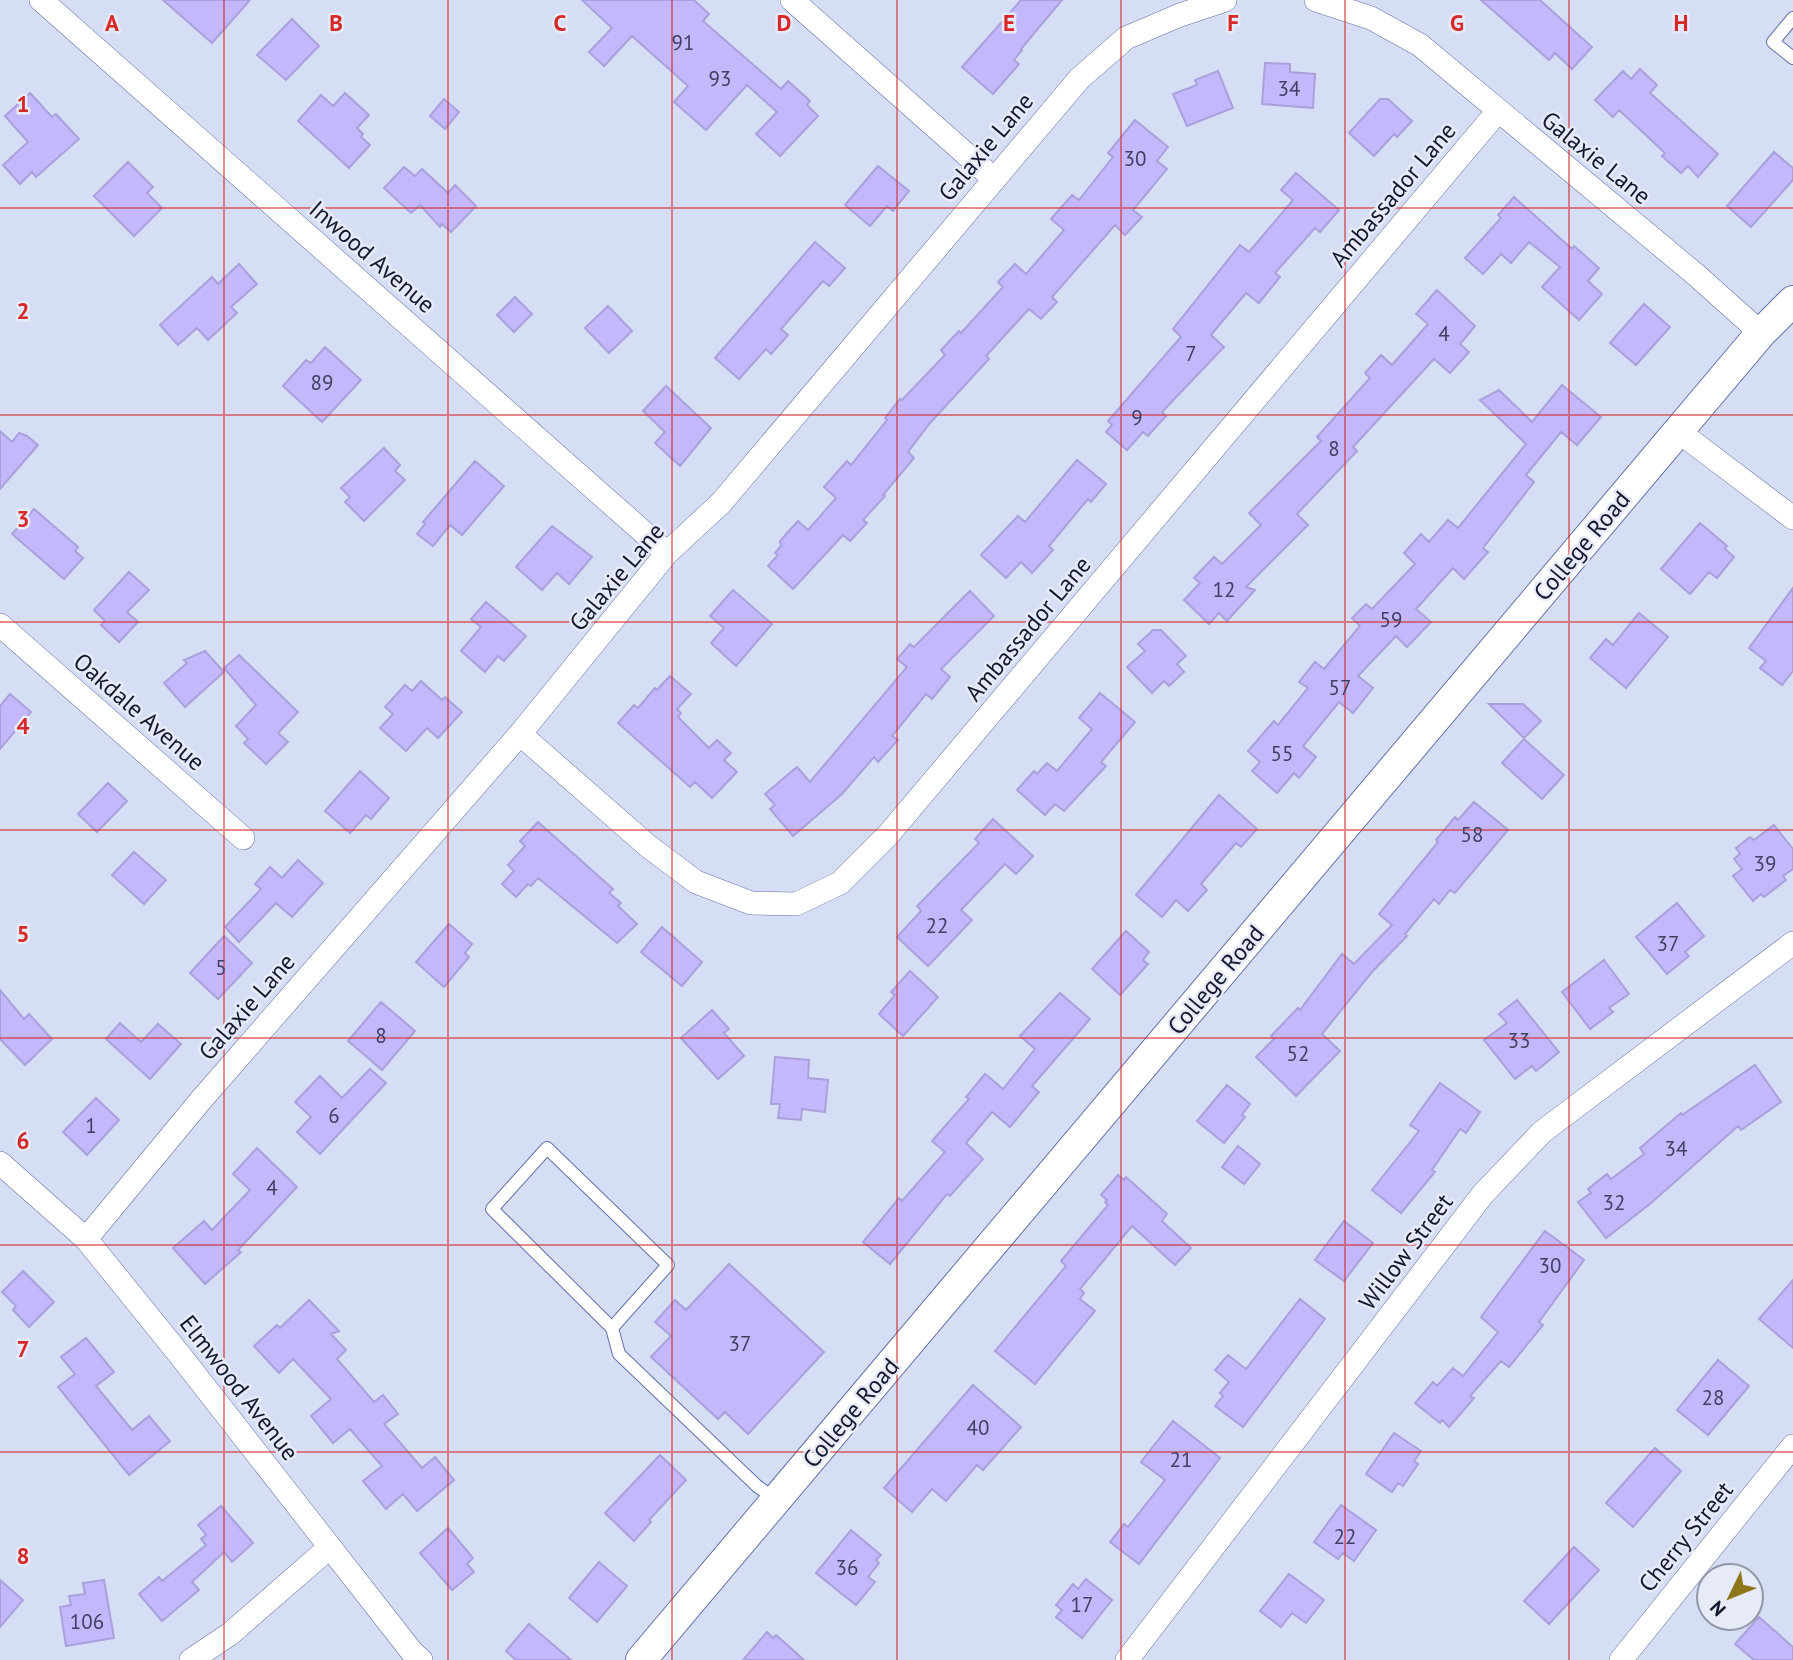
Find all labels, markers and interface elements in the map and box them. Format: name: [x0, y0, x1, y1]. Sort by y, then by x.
text: A: [105, 8, 119, 37]
text: B: [329, 8, 343, 37]
text: C: [554, 8, 567, 37]
text: D: [777, 8, 791, 37]
text: E: [1003, 8, 1015, 37]
text: F: [1227, 8, 1239, 37]
text: G: [1450, 8, 1464, 37]
text: H: [1674, 8, 1688, 37]
house number: 91: [672, 29, 694, 56]
house number: 93: [709, 65, 731, 92]
house number: 34: [1278, 75, 1300, 102]
street label: Galaxie Lane: [931, 86, 1040, 207]
text: 1: [16, 89, 30, 118]
street label: Galaxie Lane: [1535, 104, 1657, 211]
street label: Ambassador Lane: [1323, 116, 1462, 274]
house number: 30: [1124, 145, 1146, 172]
street label: Inwood Avenue: [303, 194, 442, 320]
text: 2: [16, 296, 30, 325]
house number: 4: [1438, 320, 1450, 347]
house number: 7: [1185, 340, 1197, 367]
house number: 89: [311, 369, 333, 396]
house number: 9: [1131, 404, 1143, 431]
house number: 8: [1328, 435, 1340, 462]
street label: College Road: [1527, 484, 1637, 607]
text: 3: [16, 504, 30, 533]
street label: Galaxie Lane: [562, 516, 671, 637]
street label: Ambassador Lane: [958, 550, 1097, 708]
house number: 12: [1213, 576, 1235, 603]
house number: 59: [1380, 606, 1402, 633]
street label: Oakdale Avenue: [67, 646, 212, 777]
house number: 57: [1329, 674, 1351, 701]
text: 4: [16, 711, 30, 740]
house number: 55: [1271, 740, 1293, 767]
house number: 58: [1461, 821, 1483, 848]
house number: 39: [1754, 850, 1776, 877]
house number: 22: [926, 912, 948, 939]
street label: College Road: [1161, 918, 1271, 1041]
text: 5: [16, 919, 30, 948]
house number: 37: [1657, 930, 1679, 957]
street label: Galaxie Lane: [192, 947, 302, 1067]
house number: 5: [215, 954, 227, 981]
house number: 8: [375, 1022, 387, 1049]
house number: 33: [1508, 1027, 1530, 1054]
house number: 52: [1287, 1040, 1309, 1067]
house number: 6: [328, 1102, 340, 1129]
house number: 1: [85, 1112, 97, 1139]
text: 6: [16, 1126, 30, 1155]
house number: 34: [1665, 1135, 1687, 1162]
house number: 4: [266, 1174, 278, 1201]
street label: Willow Street: [1352, 1187, 1459, 1316]
house number: 32: [1603, 1189, 1625, 1216]
house number: 30: [1539, 1252, 1561, 1279]
street label: Elmwood Avenue: [173, 1309, 306, 1467]
house number: 37: [729, 1330, 751, 1357]
text: 7: [16, 1334, 30, 1363]
street label: College Road: [796, 1351, 906, 1474]
house number: 28: [1702, 1384, 1724, 1411]
house number: 40: [967, 1414, 989, 1441]
house number: 21: [1170, 1446, 1192, 1473]
street label: Cherry Street: [1632, 1475, 1740, 1598]
house number: 22: [1334, 1523, 1356, 1550]
text: 8: [16, 1541, 30, 1570]
house number: 36: [836, 1554, 858, 1581]
north arrow: [1695, 1562, 1765, 1632]
house number: 17: [1071, 1591, 1093, 1618]
text: N: [1705, 1596, 1731, 1621]
house number: 106: [70, 1608, 104, 1635]

